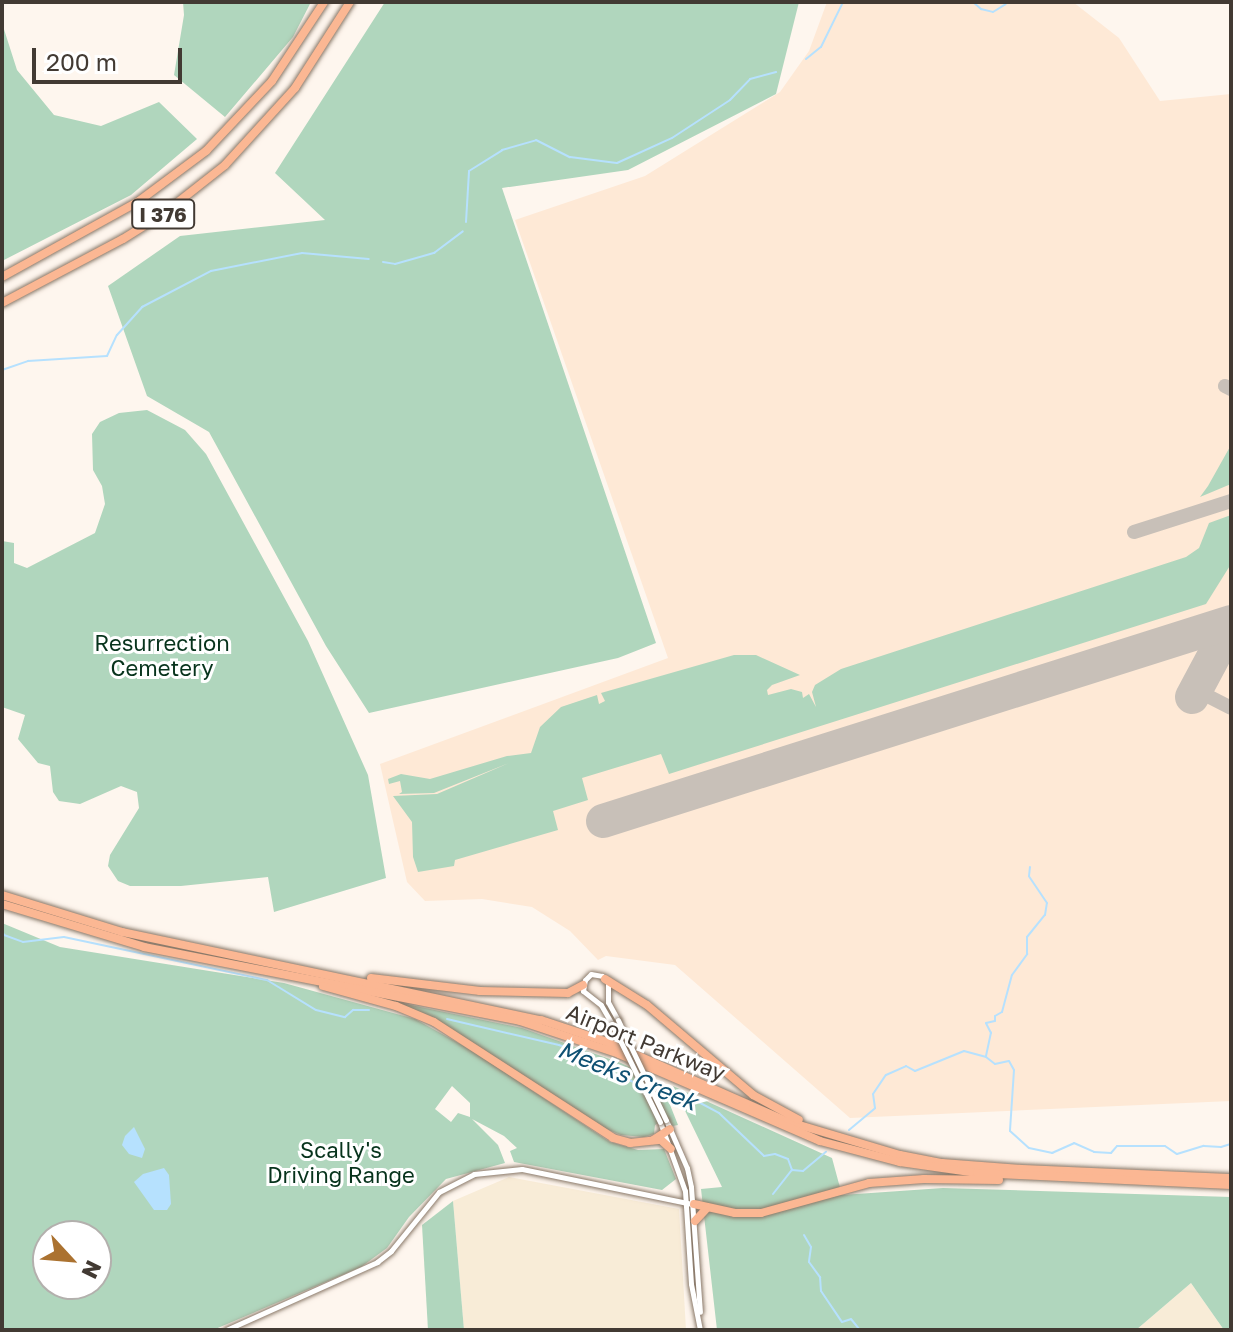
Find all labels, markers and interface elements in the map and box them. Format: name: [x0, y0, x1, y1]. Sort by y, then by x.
scale bar: [36, 32, 186, 82]
text: 200 m: [46, 47, 117, 76]
road number: I 376: [131, 198, 195, 230]
park label: Resurrection Cemetery: [94, 629, 230, 680]
street label: Airport Parkway: [563, 998, 729, 1086]
water label: Meeks Creek: [554, 1034, 702, 1116]
park label: Scally's Driving Range: [267, 1136, 415, 1188]
north arrow: [32, 1220, 112, 1300]
text: N: [76, 1256, 108, 1283]

